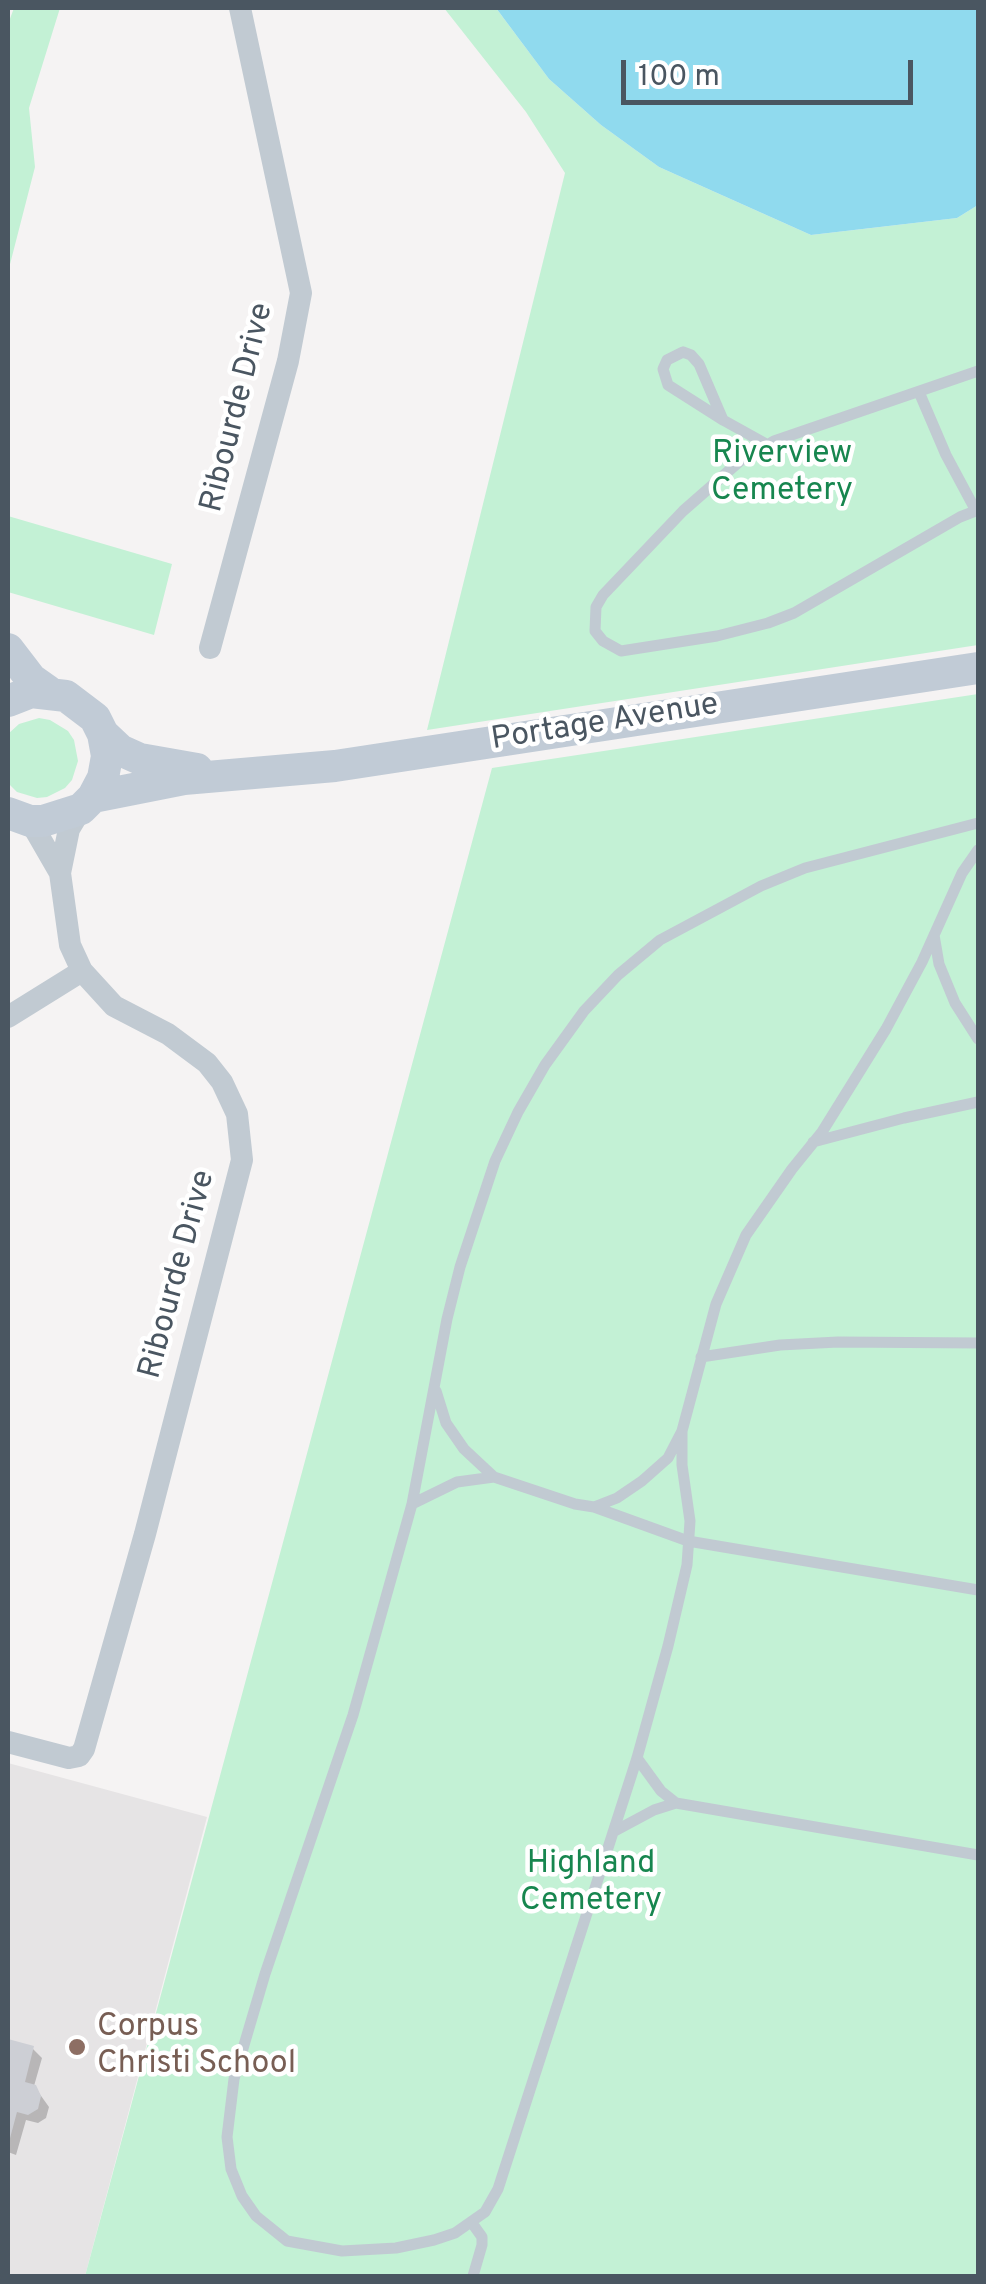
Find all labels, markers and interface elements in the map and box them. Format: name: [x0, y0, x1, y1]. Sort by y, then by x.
scale bar: [626, 40, 918, 102]
text: 100 m: [638, 59, 720, 96]
street label: Ribourde Drive: [194, 299, 284, 517]
park label: Riverview Cemetery: [711, 437, 853, 512]
street label: Portage Avenue: [489, 687, 721, 761]
street label: Ribourde Drive: [133, 1167, 225, 1383]
park label: Highland Cemetery: [520, 1847, 662, 1922]
place label: Corpus Christi School: [97, 2010, 296, 2085]
marker: Corpus Christi School: [66, 2036, 88, 2058]

